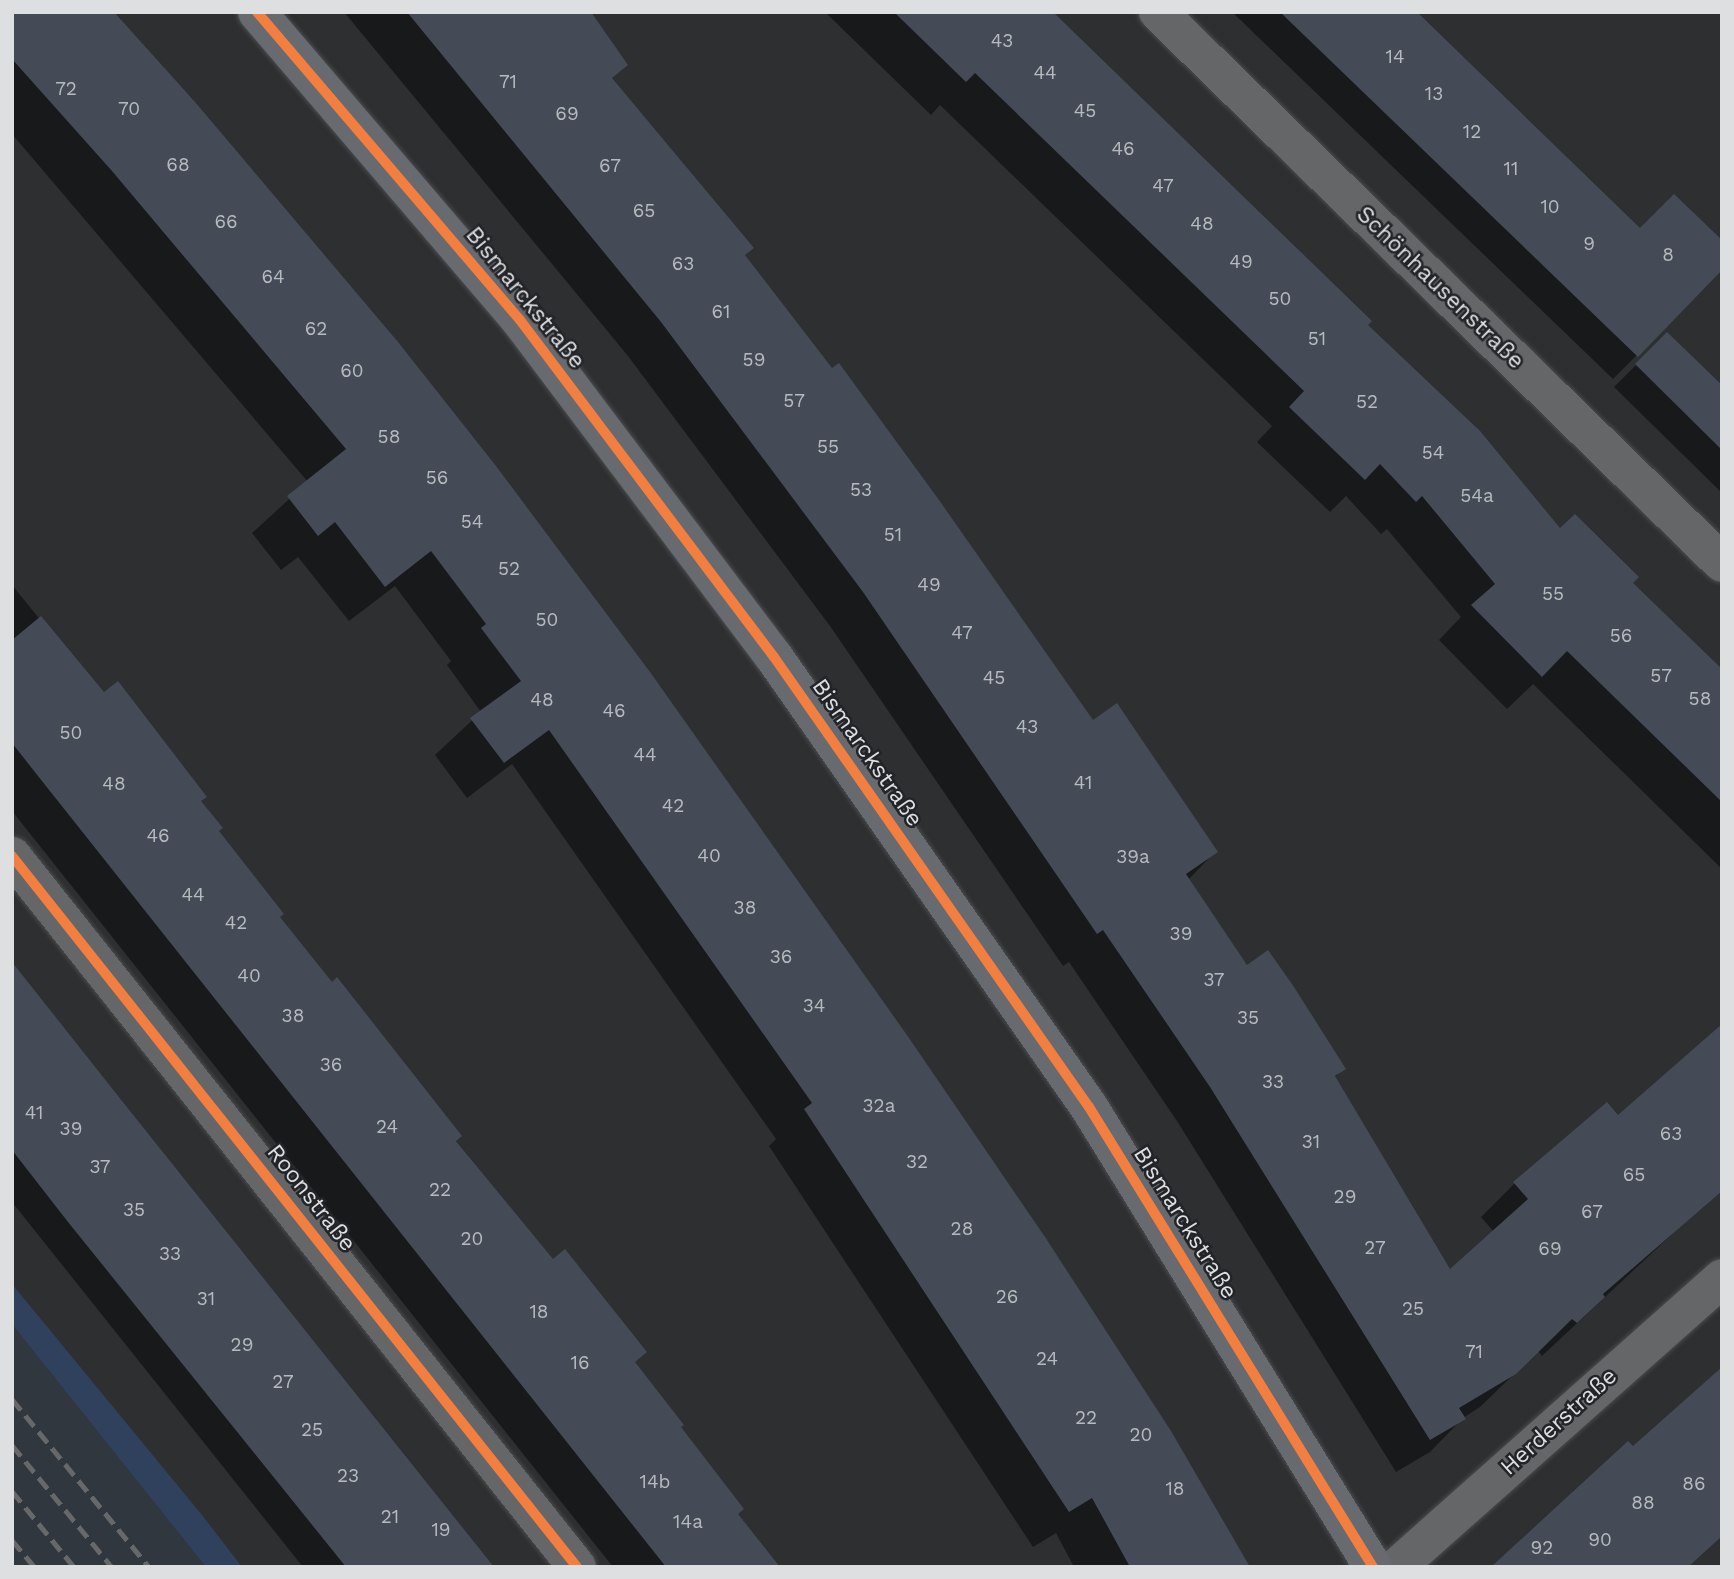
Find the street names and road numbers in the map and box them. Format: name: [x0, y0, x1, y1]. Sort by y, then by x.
street label: Schönhausenstraße: [1350, 201, 1530, 375]
street label: Bismarckstraße: [459, 222, 591, 374]
street label: Bismarckstraße: [806, 674, 928, 832]
street label: Roonstraße: [261, 1139, 361, 1257]
street label: Bismarckstraße: [1127, 1142, 1243, 1304]
street label: Herderstraße: [1495, 1363, 1623, 1481]

